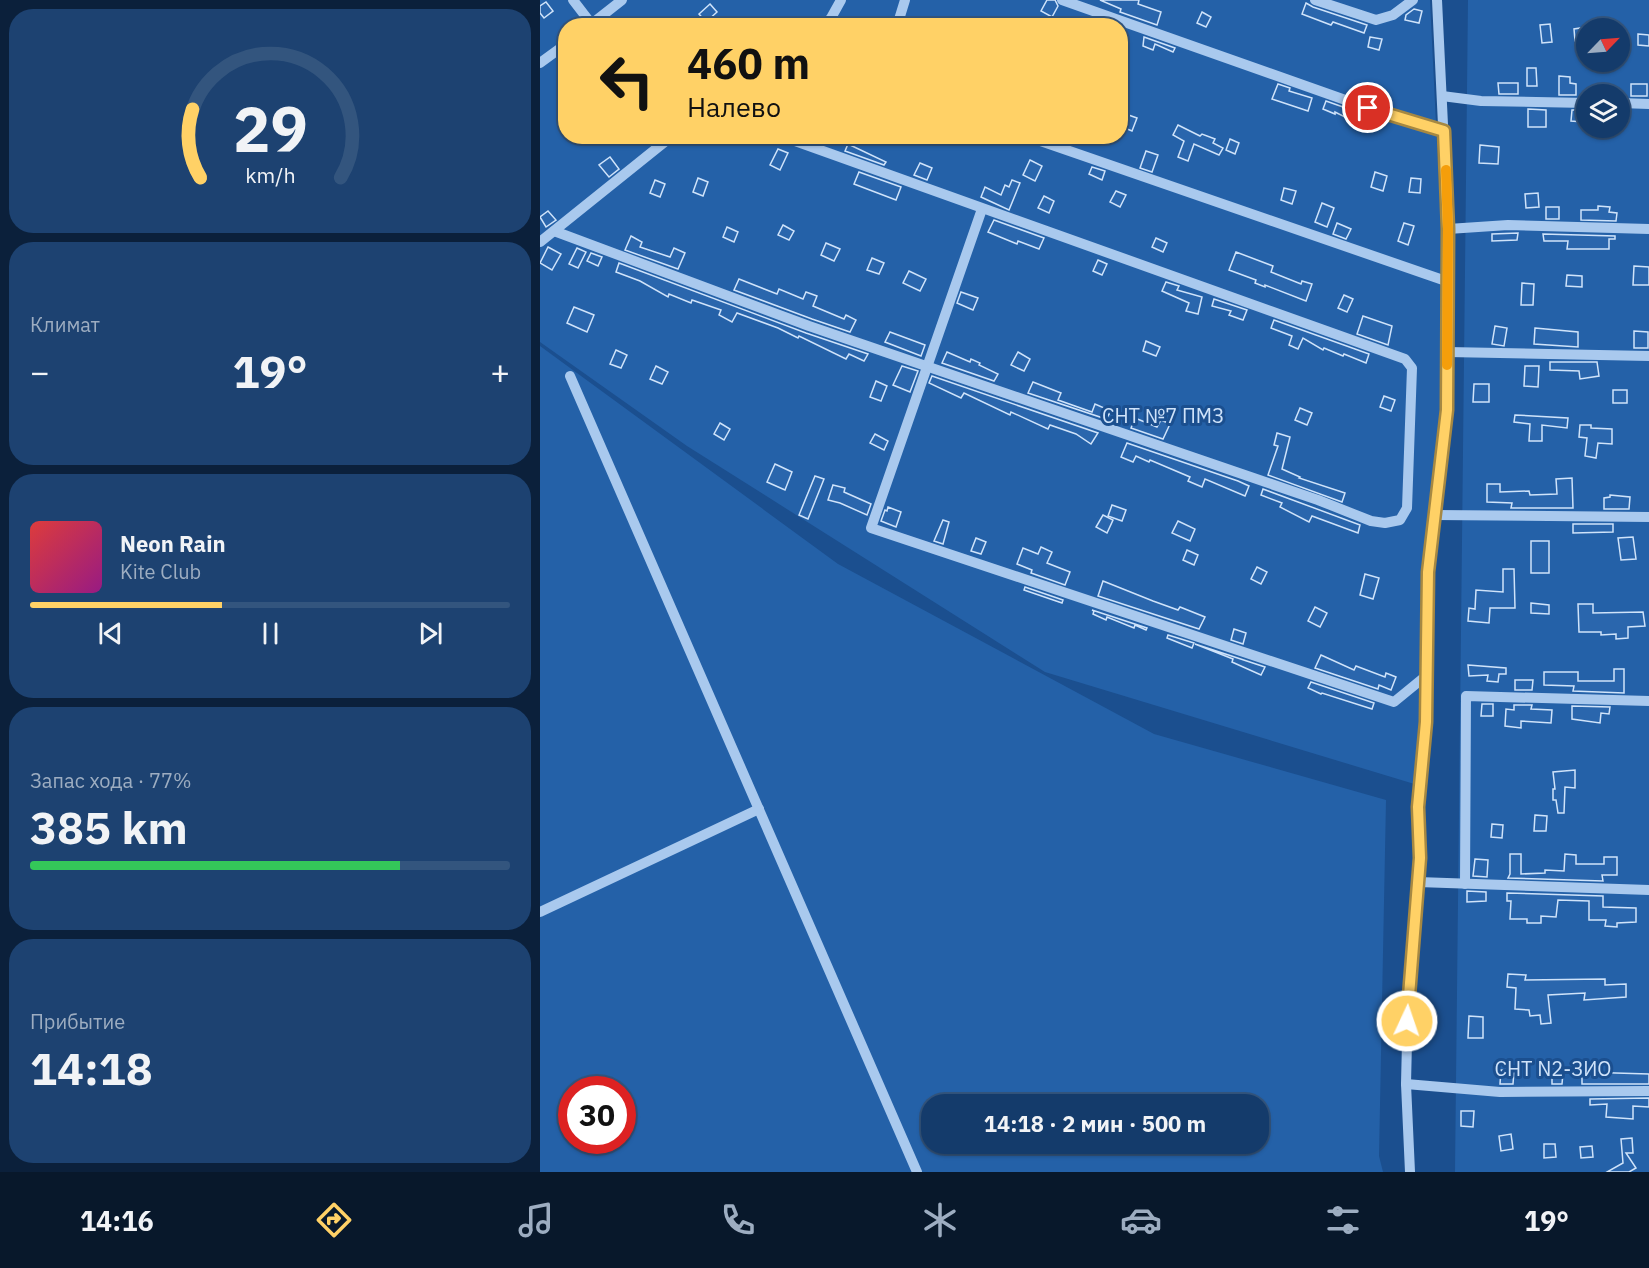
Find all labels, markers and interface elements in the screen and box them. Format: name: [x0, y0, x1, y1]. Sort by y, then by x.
north arrow: [1576, 18, 1630, 72]
map controls: [1576, 18, 1630, 138]
text: 460 m: [687, 36, 810, 91]
icon: left: [588, 42, 666, 120]
pin: [1342, 82, 1393, 133]
button: layers: [1576, 84, 1630, 138]
text: 29: [233, 88, 307, 169]
text: Налево: [687, 89, 781, 124]
icon: arrive: [1351, 91, 1384, 124]
text: km/h: [245, 161, 295, 189]
text: Климат: [30, 311, 100, 338]
text: 19°: [232, 342, 308, 400]
text: −: [30, 350, 50, 393]
text: +: [490, 350, 510, 393]
park label: СНТ №7 ПМЗ: [1102, 402, 1224, 429]
text: Neon Rain: [120, 529, 226, 558]
text: Kite Club: [120, 558, 201, 585]
icon: previous: [94, 617, 127, 650]
icon: pause: [254, 617, 287, 650]
icon: next: [414, 617, 447, 650]
text: Запас хода · 77%: [30, 767, 192, 794]
text: 385 km: [30, 798, 188, 856]
position arrow: [1375, 989, 1439, 1053]
text: Прибытие: [30, 1008, 125, 1035]
text: 14:18: [30, 1039, 153, 1097]
park label: СНТ N2-ЗИО: [1495, 1055, 1612, 1082]
speed limit sign: 30: [558, 1076, 636, 1154]
text: 14:18 · 2 мин · 500 m: [984, 1109, 1206, 1138]
icon: directions: [313, 1199, 355, 1241]
icon: music: [515, 1199, 557, 1241]
icon: phone: [717, 1199, 759, 1241]
icon: climate: [919, 1199, 961, 1241]
icon: car: [1120, 1199, 1162, 1241]
icon: filters: [1322, 1199, 1364, 1241]
text: 14:16: [80, 1203, 154, 1238]
text: 19°: [1524, 1203, 1569, 1238]

